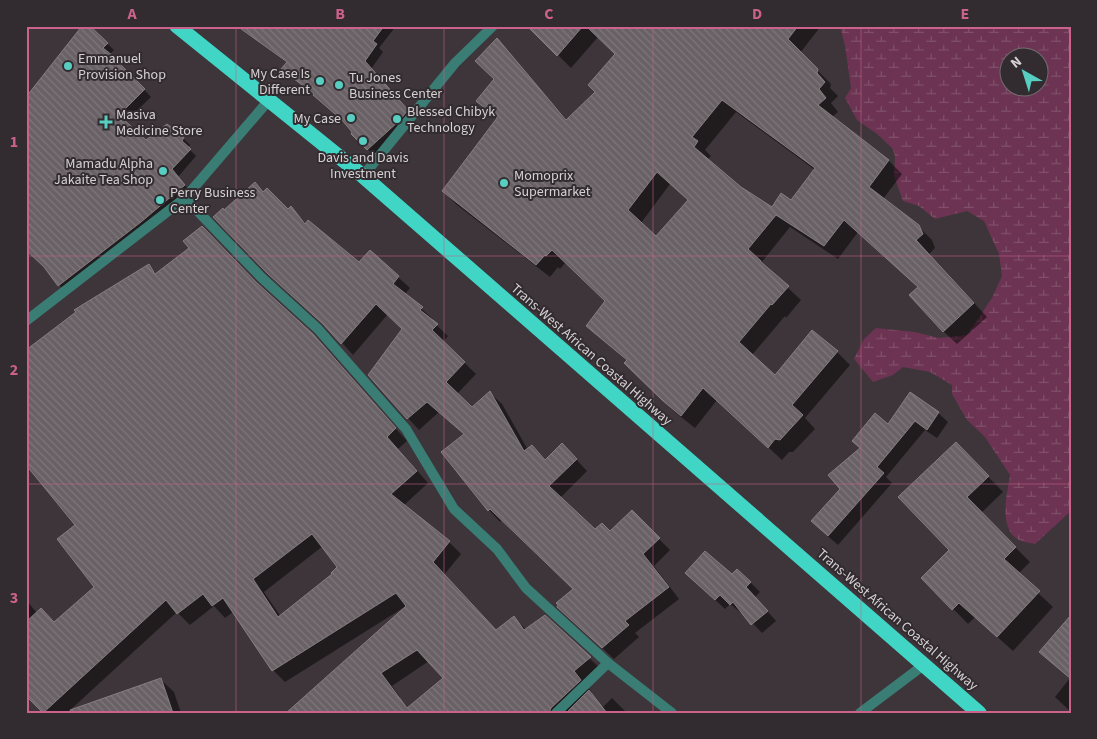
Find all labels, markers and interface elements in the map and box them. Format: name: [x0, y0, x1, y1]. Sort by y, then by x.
text: A: [126, 3, 137, 25]
text: B: [335, 3, 345, 25]
text: C: [544, 3, 554, 25]
text: D: [752, 3, 762, 25]
text: E: [961, 3, 969, 25]
north arrow: [1000, 48, 1050, 98]
place label: Emmanuel Provision Shop: [78, 49, 166, 85]
text: N: [1007, 52, 1026, 73]
marker: Emmanuel Provision Shop: [62, 60, 74, 72]
place label: My Case Is Different: [250, 64, 310, 100]
place label: Tu Jones Business Center: [349, 68, 442, 104]
marker: My Case Is Different: [314, 75, 326, 87]
marker: Tu Jones Business Center: [333, 79, 345, 91]
place label: Blessed Chibyk Technology: [407, 102, 495, 138]
place label: Masiva Medicine Store: [116, 105, 203, 141]
place label: My Case: [294, 109, 341, 129]
marker: My Case: [345, 112, 357, 124]
marker: Blessed Chibyk Technology: [391, 113, 403, 125]
marker: Masiva Medicine Store: [100, 116, 112, 128]
text: 1: [10, 131, 18, 153]
marker: Davis and Davis Investment: [357, 135, 369, 147]
place label: Davis and Davis Investment: [317, 148, 409, 184]
place label: Mamadu Alpha Jakaite Tea Shop: [54, 154, 153, 190]
marker: Mamadu Alpha Jakaite Tea Shop: [157, 165, 169, 177]
place label: Momoprix Supermarket: [514, 166, 591, 202]
marker: Momoprix Supermarket: [498, 177, 510, 189]
place label: Perry Business Center: [170, 183, 256, 219]
marker: Perry Business Center: [154, 194, 166, 206]
street label: Trans-West African Coastal Highway: [506, 279, 677, 431]
text: 2: [10, 359, 18, 381]
street label: Trans-West African Coastal Highway: [812, 544, 983, 696]
text: 3: [10, 587, 18, 609]

